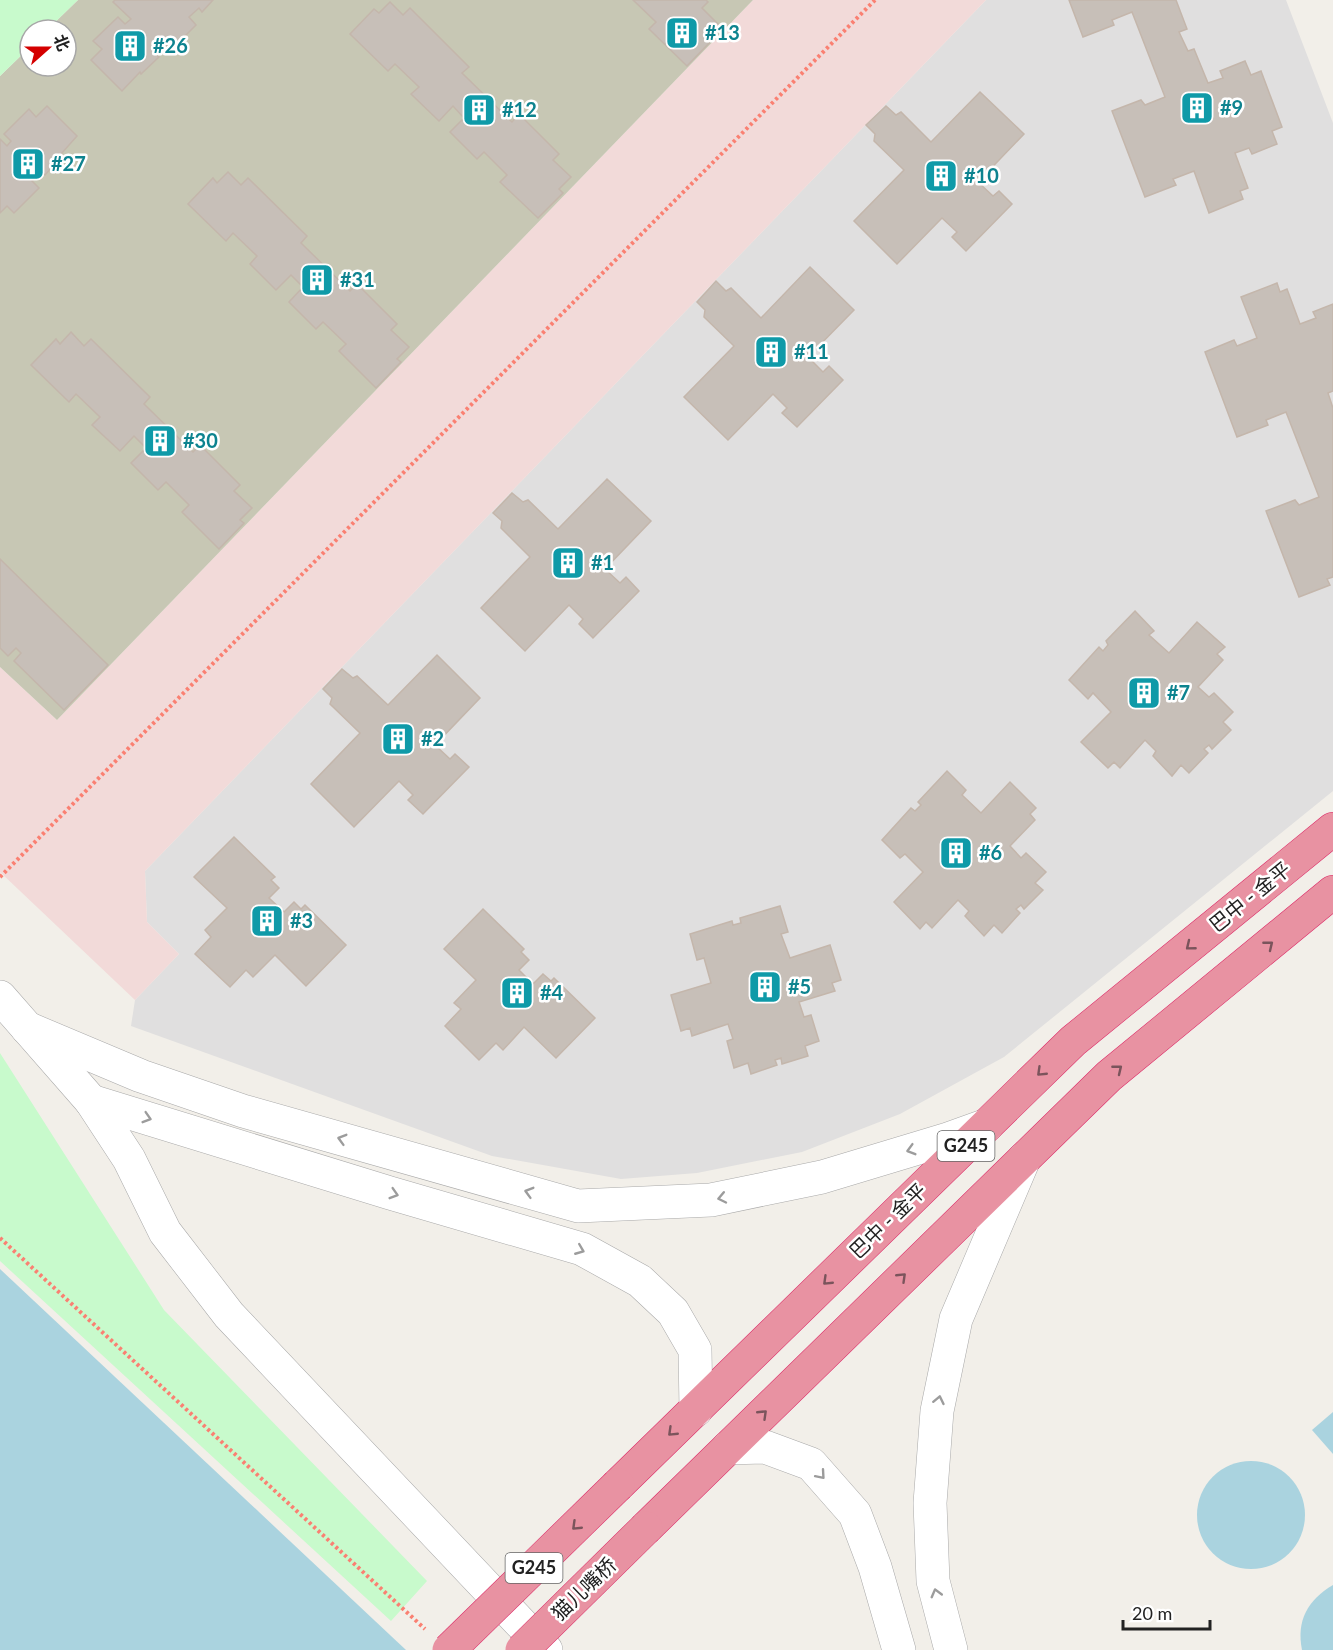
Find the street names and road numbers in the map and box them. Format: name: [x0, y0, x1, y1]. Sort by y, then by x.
street label: 巴中 - 金平: [1204, 856, 1295, 936]
road number: G245: [938, 1131, 994, 1161]
street label: 巴中 - 金平: [844, 1178, 931, 1263]
street label: 猫儿嘴桥: [546, 1552, 620, 1625]
road number: G245: [506, 1553, 562, 1583]

